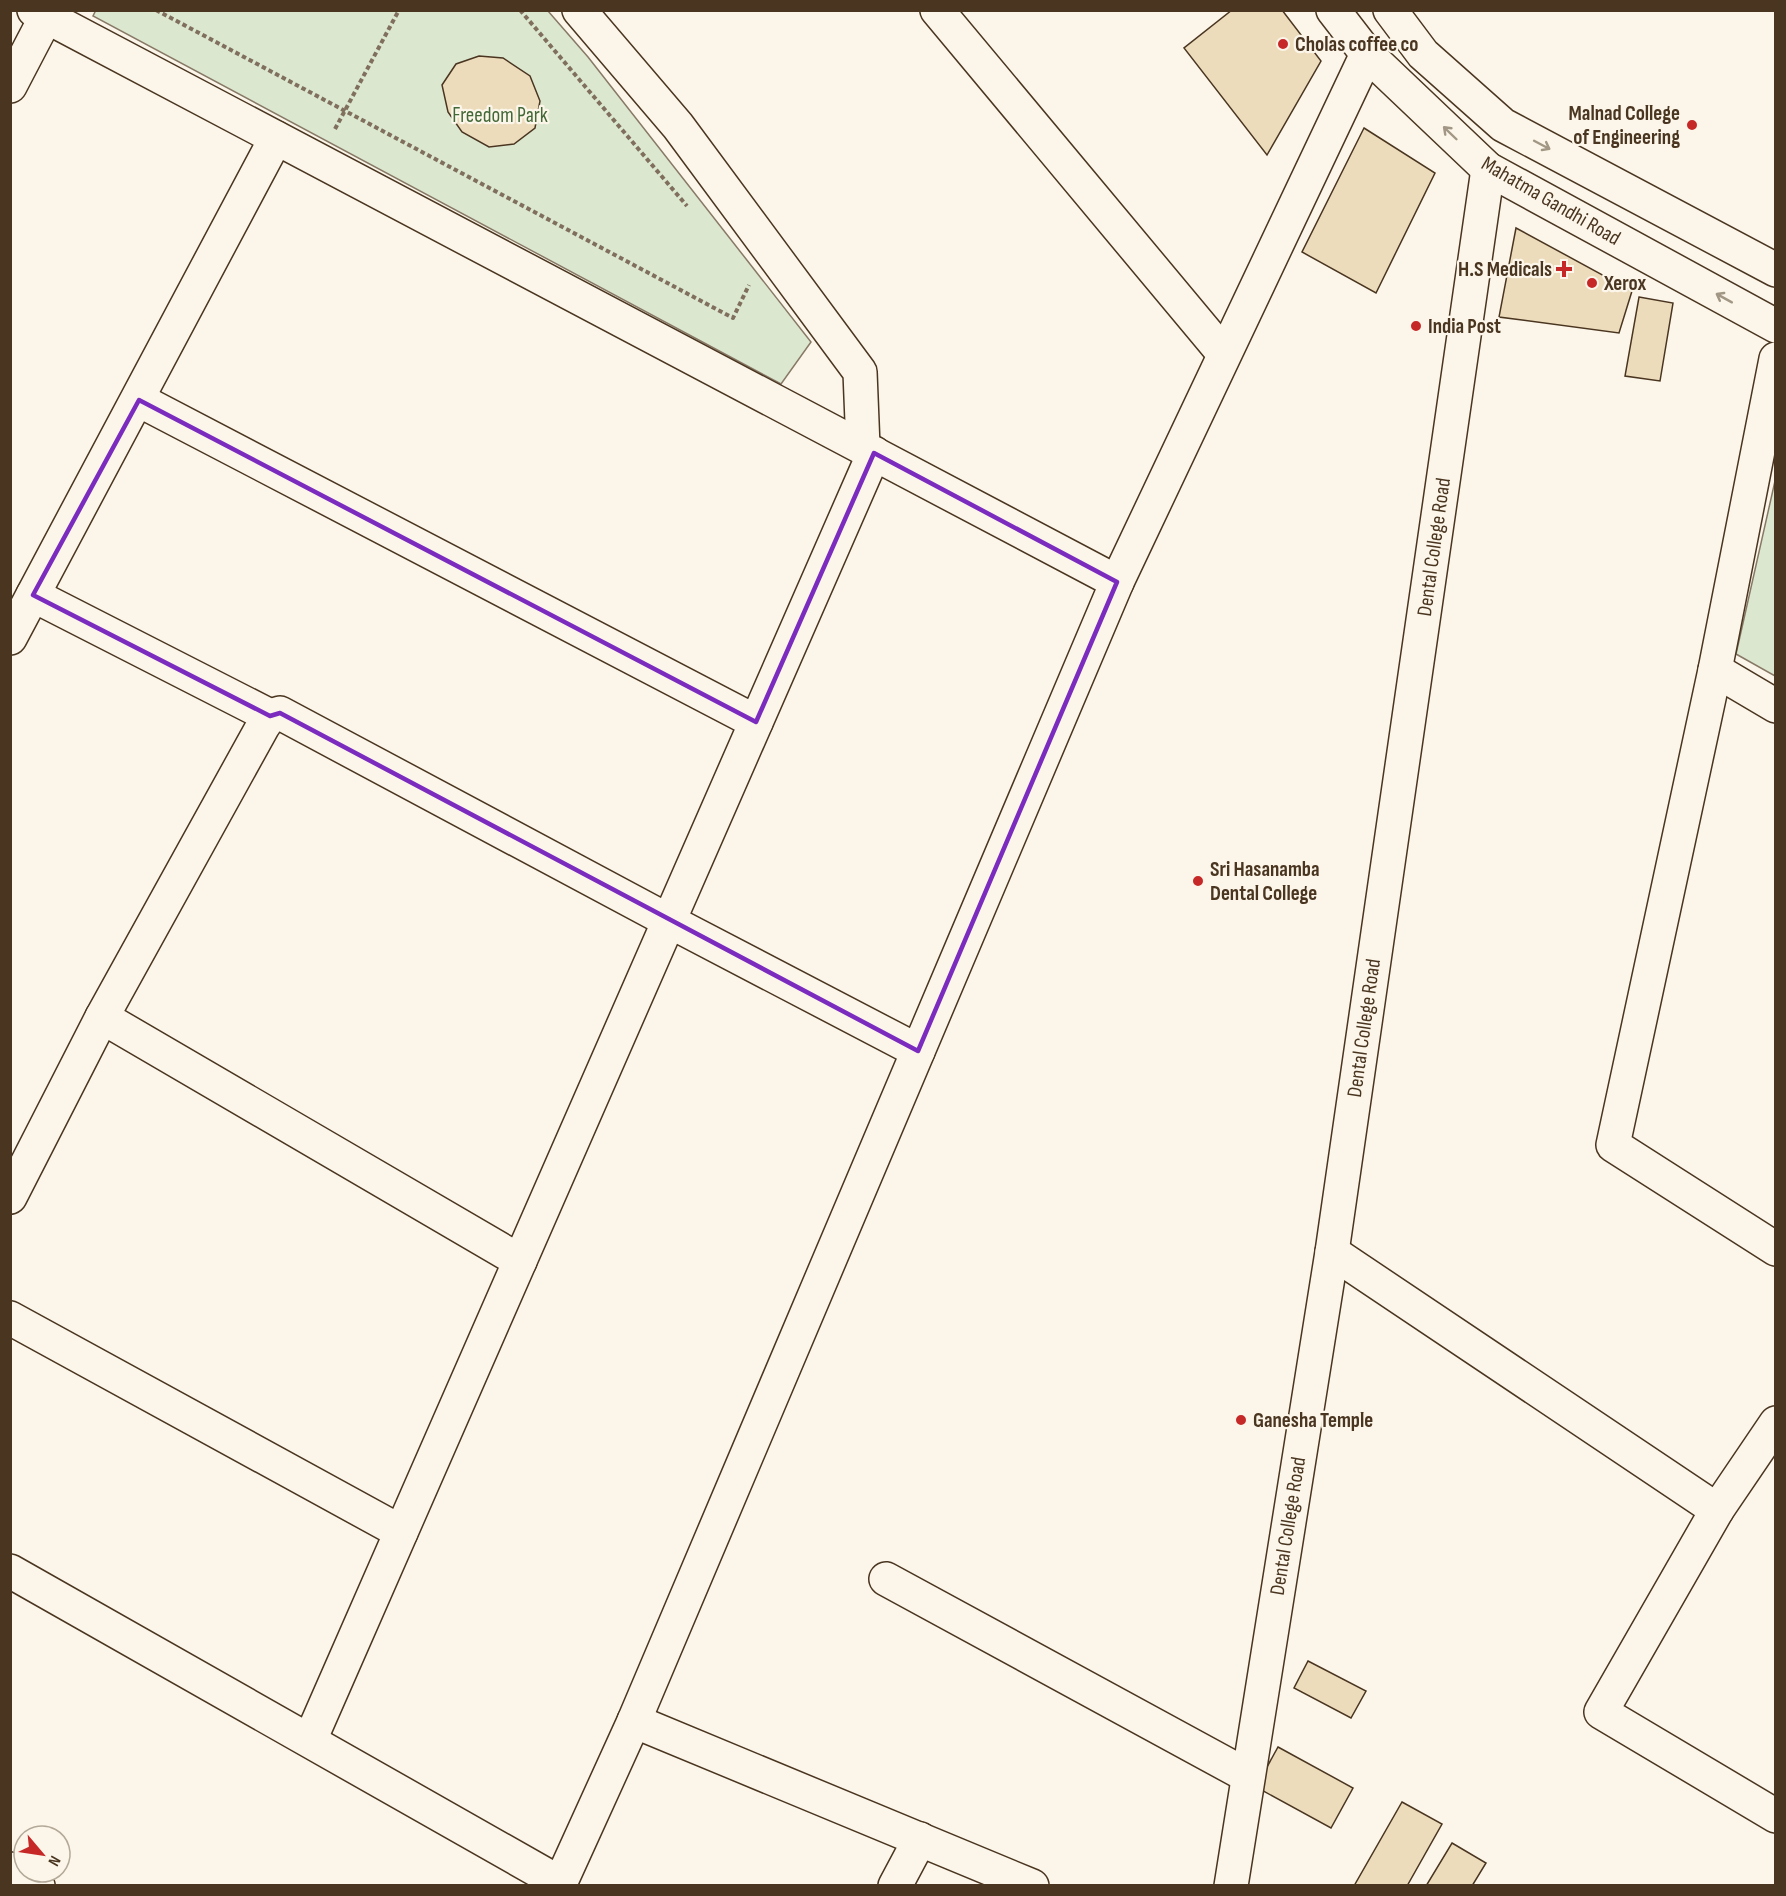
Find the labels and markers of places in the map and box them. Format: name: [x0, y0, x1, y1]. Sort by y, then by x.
place label: Cholas coffee co: [1295, 32, 1418, 57]
marker: Cholas coffee co: [1276, 37, 1290, 51]
place label: Malnad College of Engineering: [1569, 101, 1680, 150]
marker: Malnad College of Engineering: [1685, 118, 1699, 132]
place label: H.S Medicals: [1458, 257, 1552, 282]
marker: H.S Medicals: [1557, 262, 1571, 276]
place label: Xerox: [1603, 271, 1646, 296]
marker: Xerox: [1585, 276, 1599, 290]
place label: India Post: [1428, 314, 1501, 339]
marker: India Post: [1409, 319, 1423, 333]
place label: Sri Hasanamba Dental College: [1210, 857, 1320, 906]
marker: Sri Hasanamba Dental College: [1191, 874, 1205, 888]
place label: Ganesha Temple: [1253, 1408, 1373, 1433]
marker: Ganesha Temple: [1234, 1413, 1248, 1427]

